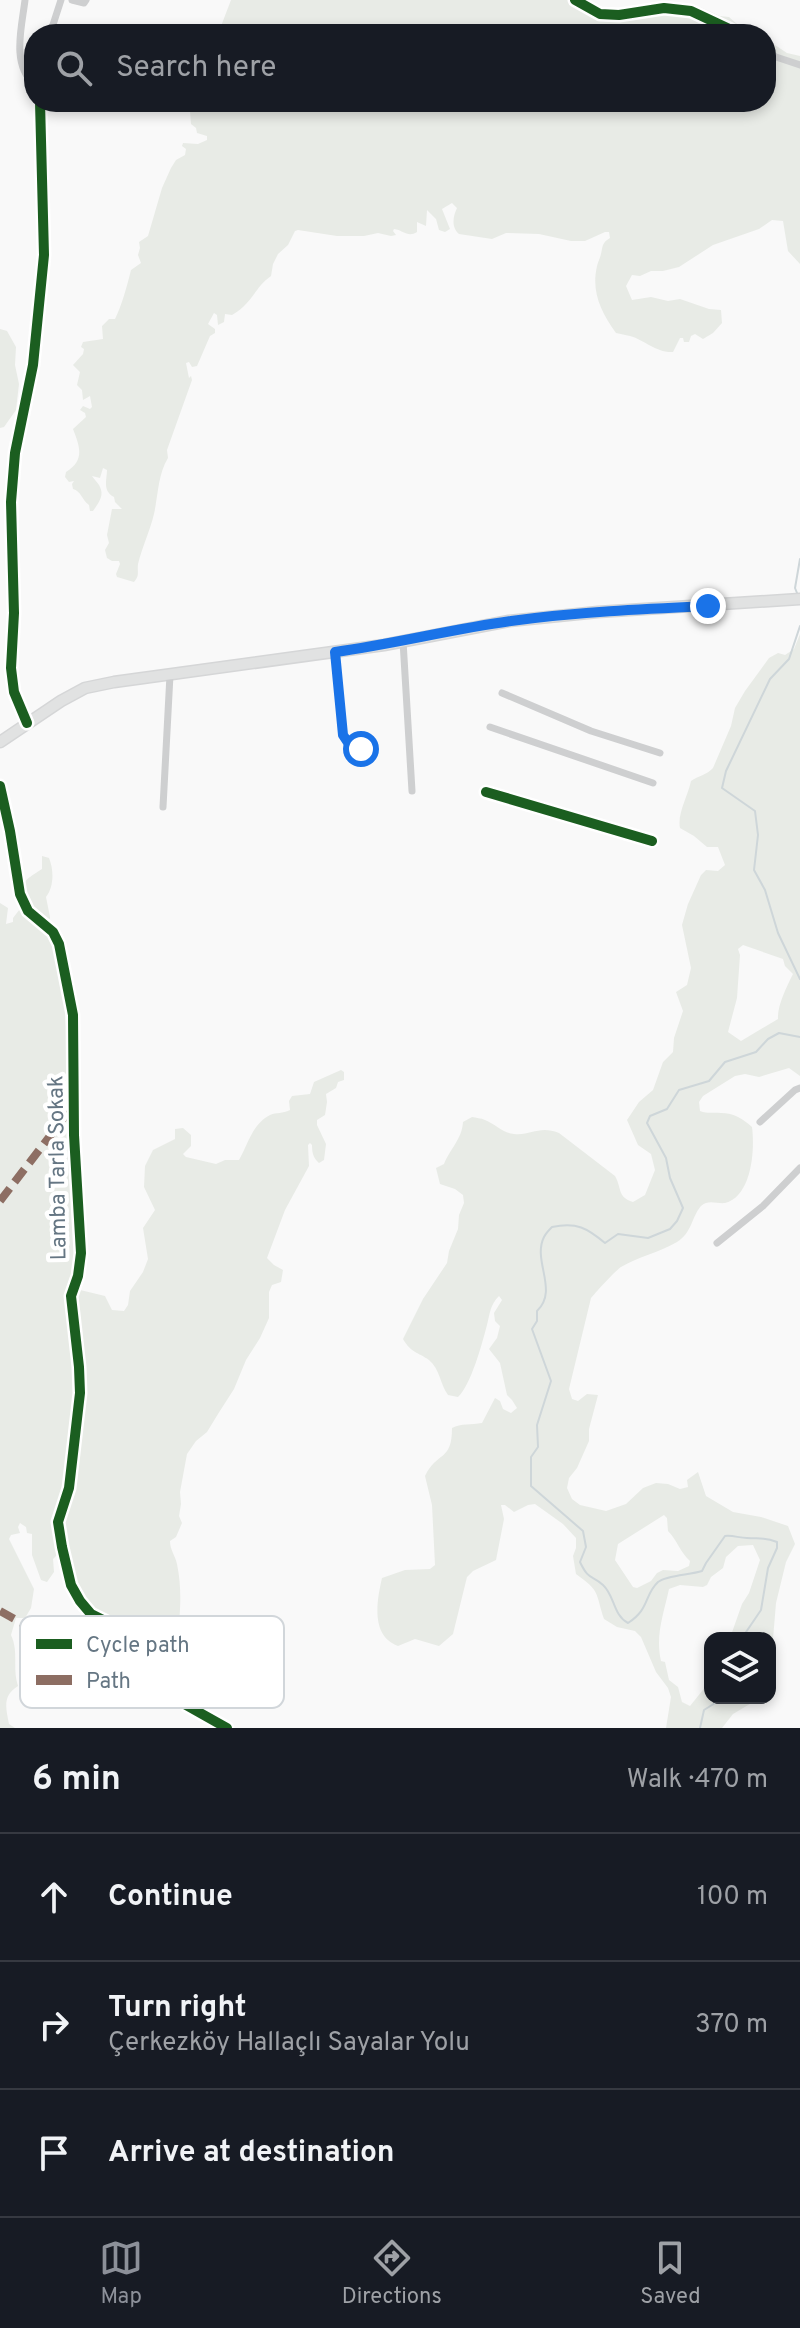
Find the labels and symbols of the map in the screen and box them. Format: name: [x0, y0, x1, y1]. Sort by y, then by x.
route end: [690, 588, 726, 624]
route start: [343, 731, 379, 767]
street label: Lamba Tarla Sokak: [43, 1075, 74, 1261]
legend: [20, 1616, 284, 1708]
text: Cycle path: [86, 1633, 190, 1660]
text: Path: [86, 1669, 131, 1696]

